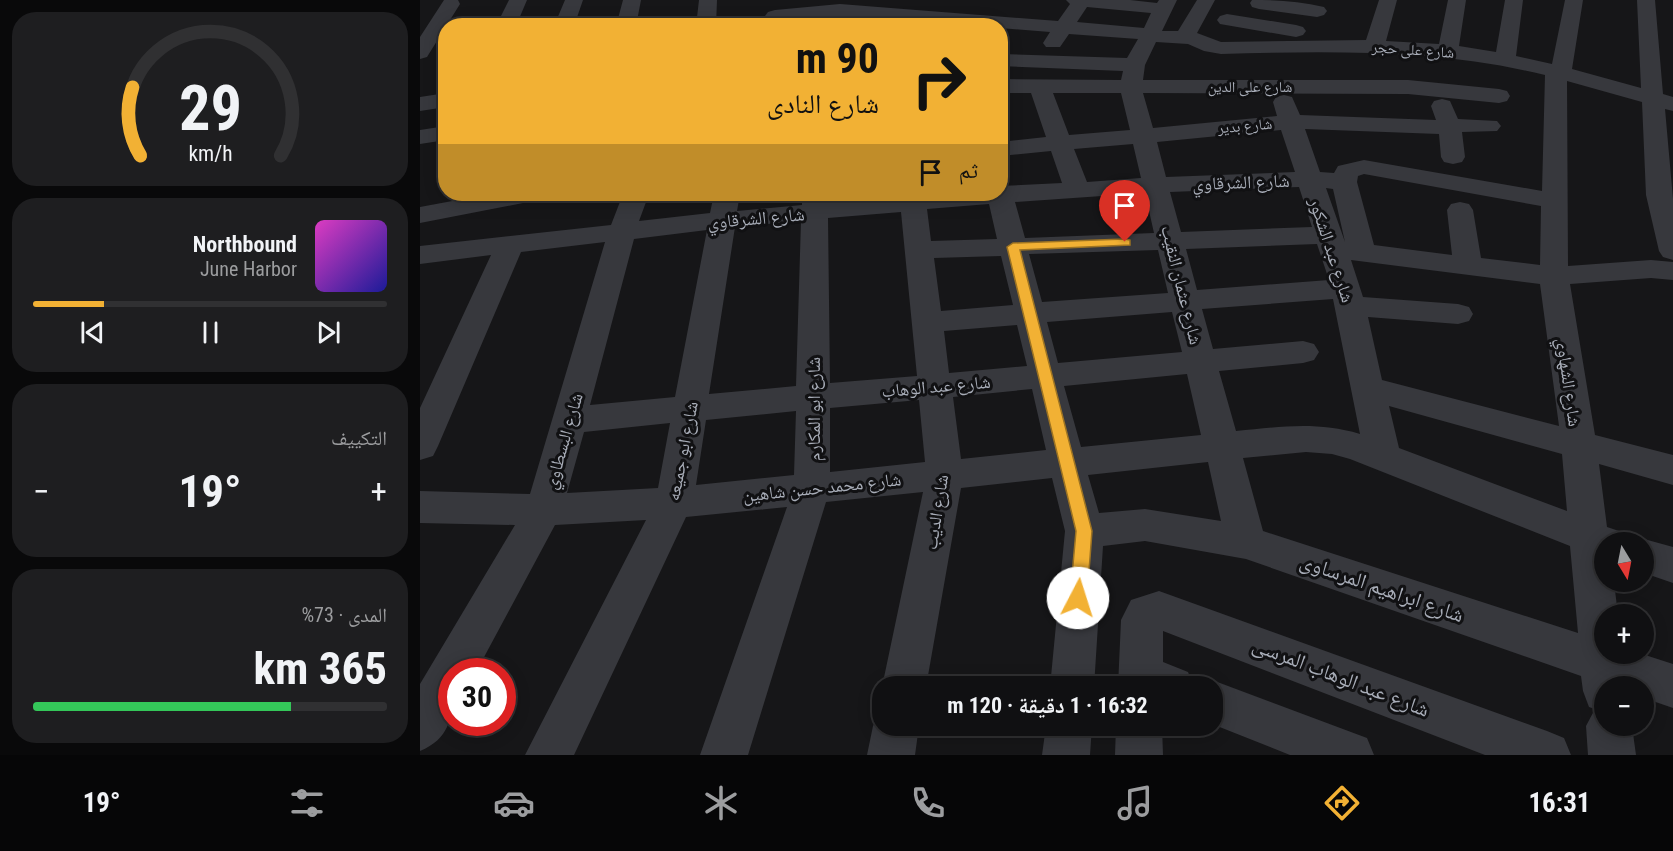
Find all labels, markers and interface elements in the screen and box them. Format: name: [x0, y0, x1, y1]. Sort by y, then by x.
text: 90 m: [796, 34, 879, 83]
street label: شارع على حجر: [1370, 38, 1455, 63]
icon: right: [900, 42, 978, 120]
text: 29: [178, 72, 242, 145]
street label: شارع على الدين: [1208, 78, 1292, 97]
text: شارع النادى: [767, 88, 879, 120]
street label: شارع بدير: [1216, 115, 1273, 138]
text: km/h: [188, 141, 232, 166]
icon: arrive: [914, 156, 947, 189]
text: ثم: [959, 158, 978, 183]
street label: شارع الشرقاوي: [1192, 170, 1290, 199]
pin: [1099, 180, 1150, 242]
icon: arrive: [1108, 189, 1141, 222]
street label: شارع عبد الشكور: [1304, 194, 1359, 305]
street label: شارع الشرقاوي: [707, 203, 806, 237]
street label: شارع عثمان النقيب: [1156, 223, 1207, 347]
text: Northbound: [193, 232, 297, 257]
text: June Harbor: [200, 257, 297, 281]
icon: previous: [76, 316, 109, 349]
icon: pause: [194, 316, 227, 349]
icon: next: [312, 316, 345, 349]
street label: شارع الشهاوي: [1548, 336, 1586, 428]
street label: شارع ابو المكارم: [803, 357, 826, 461]
street label: شارع عبد الوهاب: [881, 371, 992, 402]
street label: شارع البسطاوي: [539, 390, 591, 493]
street label: شارع ابو جميعه: [662, 399, 703, 503]
text: التكييف: [331, 426, 387, 450]
text: 19°: [179, 465, 242, 518]
street label: شارع محمد حسن شاهين: [742, 468, 902, 507]
text: −: [33, 472, 50, 511]
text: +: [371, 472, 387, 511]
street label: شارع الديب: [920, 473, 953, 551]
north arrow: [1594, 532, 1654, 592]
map controls: [1594, 532, 1654, 736]
street label: شارع ابراهيم المرساوى: [1296, 549, 1467, 629]
position arrow: [1046, 566, 1110, 630]
text: المدى · 73%: [301, 603, 387, 627]
button: +: [1594, 604, 1654, 664]
street label: شارع عبد الوهاب المرسى: [1249, 632, 1433, 723]
text: 365 km: [254, 642, 387, 695]
speed limit sign: 30: [438, 658, 516, 736]
button: −: [1594, 676, 1654, 736]
text: 16:32 · 1 دقيقة · 120 m: [947, 693, 1148, 718]
icon: filters: [286, 782, 328, 824]
icon: car: [493, 782, 535, 824]
icon: climate: [700, 782, 742, 824]
icon: phone: [907, 782, 949, 824]
icon: music: [1114, 782, 1156, 824]
icon: directions: [1321, 782, 1363, 824]
text: 19°: [83, 787, 120, 819]
text: 16:31: [1528, 787, 1590, 819]

